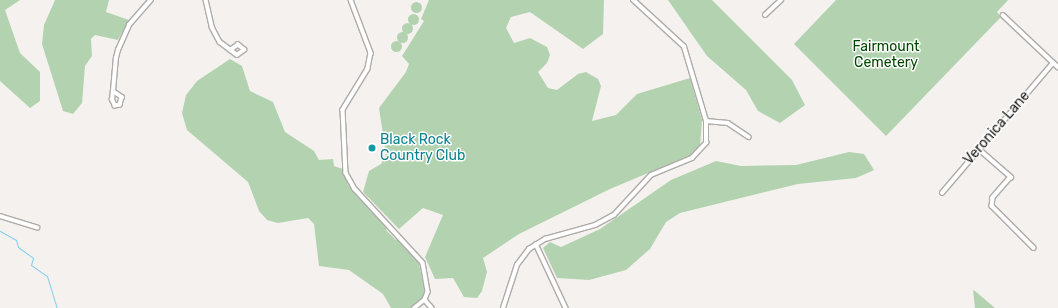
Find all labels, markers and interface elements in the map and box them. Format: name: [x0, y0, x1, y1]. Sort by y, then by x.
park label: Fairmount Cemetery: [853, 39, 919, 72]
street label: Veronica Lane: [960, 88, 1034, 168]
place label: Black Rock Country Club: [380, 132, 466, 164]
marker: Black Rock Country Club: [367, 143, 377, 153]

